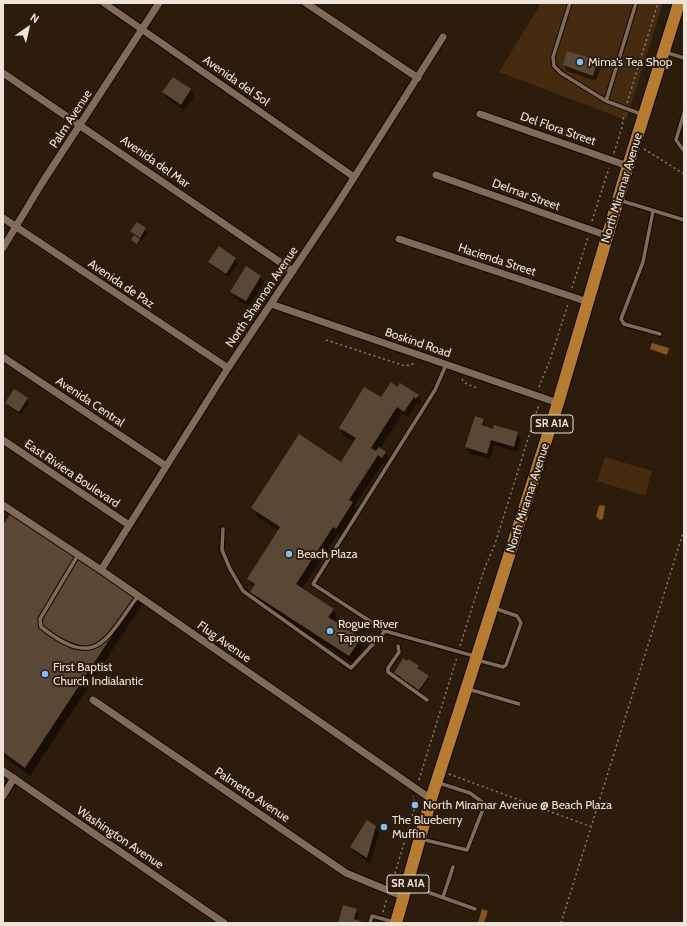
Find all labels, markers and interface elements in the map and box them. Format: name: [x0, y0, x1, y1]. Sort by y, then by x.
north arrow: [8, 8, 48, 48]
text: N: [28, 10, 42, 26]
street label: Avenida del Sol: [200, 53, 272, 109]
place label: Mima's Tea Shop: [588, 55, 673, 69]
marker: Mima's Tea Shop: [575, 57, 585, 67]
street label: Palm Avenue: [47, 87, 95, 151]
street label: Del Flora Street: [518, 109, 598, 149]
street label: North Miramar Avenue: [598, 131, 646, 245]
street label: Avenida del Mar: [118, 133, 192, 191]
street label: Delmar Street: [490, 176, 562, 214]
street label: Hacienda Street: [456, 241, 538, 279]
street label: North Shannon Avenue: [223, 244, 301, 350]
street label: Avenida de Paz: [85, 257, 157, 311]
street label: Boskind Road: [383, 325, 453, 361]
street label: Avenida Central: [53, 374, 127, 430]
road number: SR A1A: [531, 415, 573, 433]
street label: East Riviera Boulevard: [22, 437, 122, 511]
street label: North Miramar Avenue: [503, 441, 553, 555]
place label: Beach Plaza: [297, 547, 358, 561]
marker: Beach Plaza: [284, 549, 294, 559]
place label: Rogue River Taproom: [338, 617, 398, 645]
street label: Flug Avenue: [194, 618, 254, 666]
marker: Rogue River Taproom: [325, 626, 335, 636]
place label: First Baptist Church Indialantic: [53, 660, 143, 688]
marker: First Baptist Church Indialantic: [40, 669, 50, 679]
street label: Palmetto Avenue: [212, 765, 292, 825]
place label: North Miramar Avenue @ Beach Plaza: [423, 798, 612, 812]
marker: North Miramar Avenue @ Beach Plaza: [410, 800, 420, 810]
street label: Washington Avenue: [74, 804, 166, 872]
place label: The Blueberry Muffin: [392, 813, 462, 841]
marker: The Blueberry Muffin: [379, 822, 389, 832]
road number: SR A1A: [387, 875, 429, 893]

